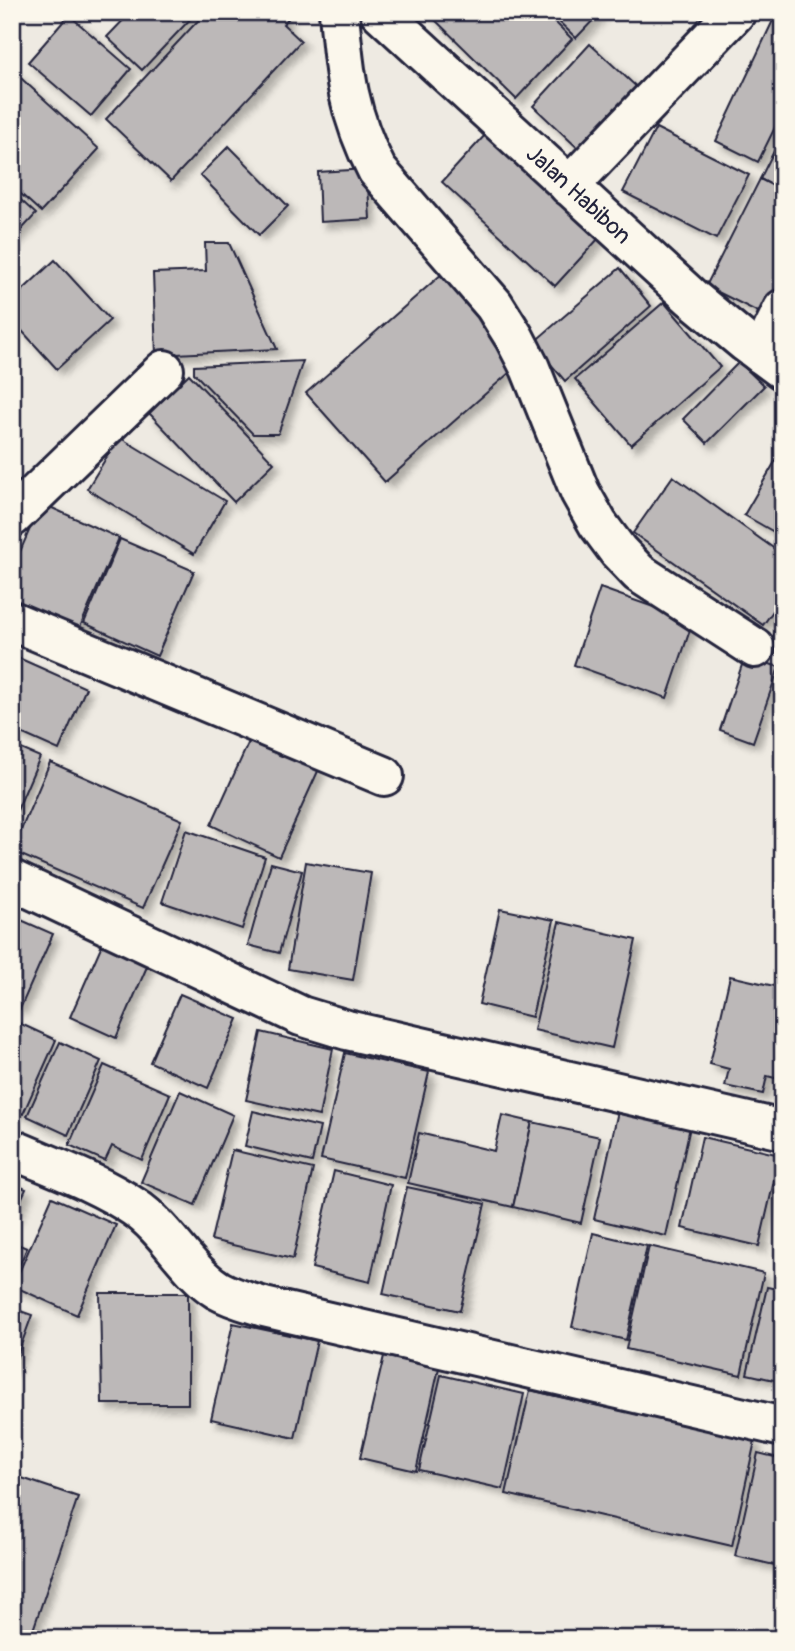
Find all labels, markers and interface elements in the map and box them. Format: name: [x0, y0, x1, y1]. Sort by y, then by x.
street label: Jalan Habibon: [520, 139, 637, 250]

